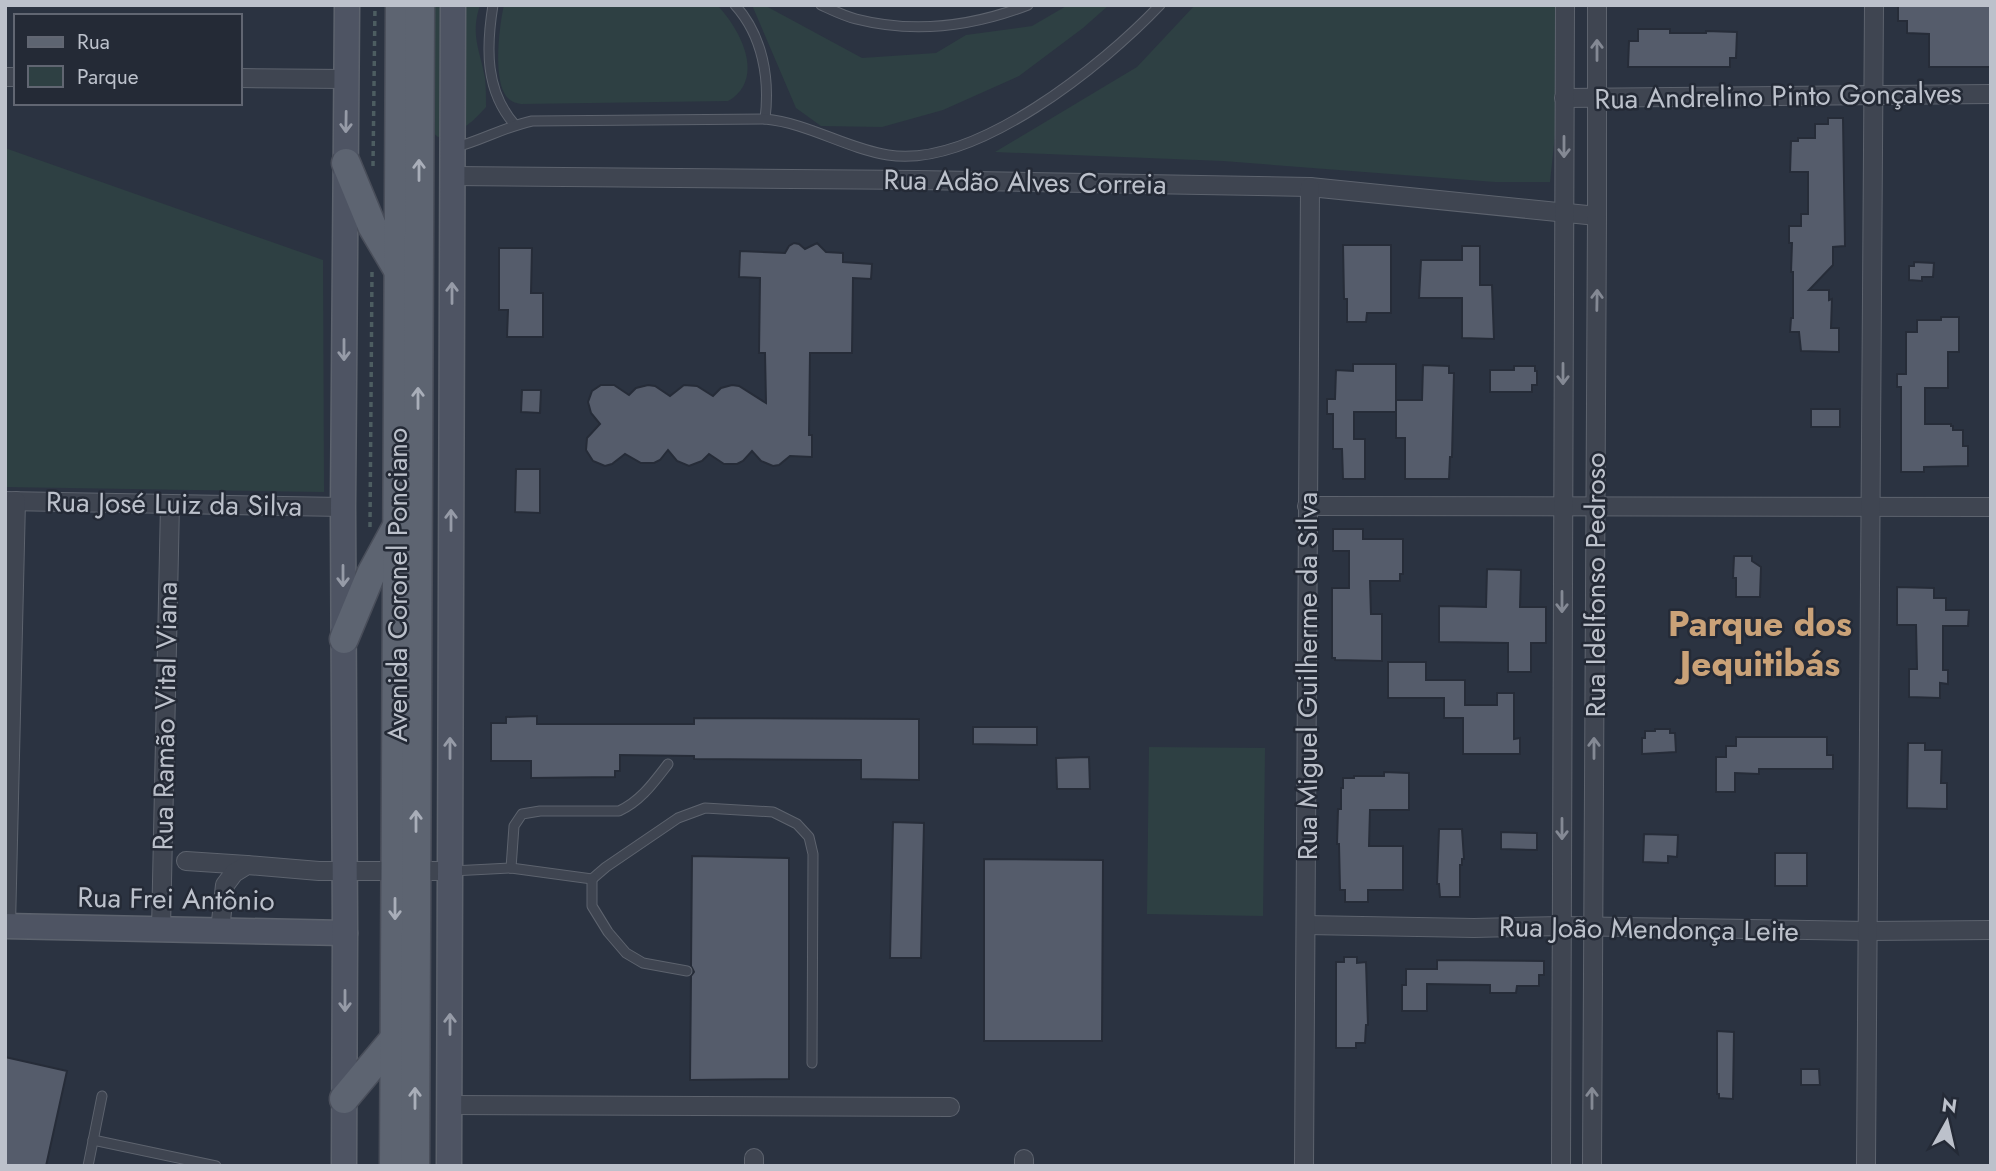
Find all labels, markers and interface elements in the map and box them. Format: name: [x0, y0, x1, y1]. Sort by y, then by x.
legend: [14, 14, 242, 105]
text: Rua: [77, 27, 110, 57]
one-way arrow: [1590, 39, 1604, 62]
text: Parque: [77, 62, 139, 92]
street label: Rua Andrelino Pinto Gonçalves: [1594, 72, 1962, 120]
one-way arrow: [339, 111, 353, 134]
one-way arrow: [1557, 135, 1571, 158]
one-way arrow: [412, 159, 426, 182]
street label: Rua Adão Alves Correia: [883, 159, 1167, 205]
one-way arrow: [445, 281, 459, 304]
one-way arrow: [1590, 288, 1604, 311]
one-way arrow: [337, 338, 351, 361]
one-way arrow: [1556, 363, 1570, 386]
one-way arrow: [412, 386, 425, 409]
street label: Avenida Coronel Ponciano: [377, 428, 418, 742]
street label: Rua Idelfonso Pedroso: [1575, 453, 1616, 717]
street label: Rua José Luiz da Silva: [45, 481, 303, 527]
street label: Rua Miguel Guilherme da Silva: [1287, 492, 1328, 860]
one-way arrow: [444, 509, 458, 532]
one-way arrow: [336, 564, 350, 587]
street label: Rua Ramão Vital Viana: [142, 581, 188, 851]
one-way arrow: [1555, 590, 1569, 613]
district label: Parque dos Jequitibás: [1668, 599, 1852, 689]
one-way arrow: [443, 736, 457, 759]
one-way arrow: [1587, 736, 1601, 759]
one-way arrow: [409, 810, 423, 833]
one-way arrow: [1555, 818, 1569, 841]
street label: Rua Frei Antônio: [77, 877, 275, 921]
one-way arrow: [388, 898, 402, 921]
street label: Rua João Mendonça Leite: [1499, 906, 1799, 952]
one-way arrow: [338, 989, 352, 1012]
one-way arrow: [443, 1013, 457, 1036]
one-way arrow: [408, 1086, 422, 1109]
one-way arrow: [1586, 1086, 1599, 1109]
north arrow: [1912, 1087, 1982, 1157]
text: N: [1940, 1091, 1959, 1120]

